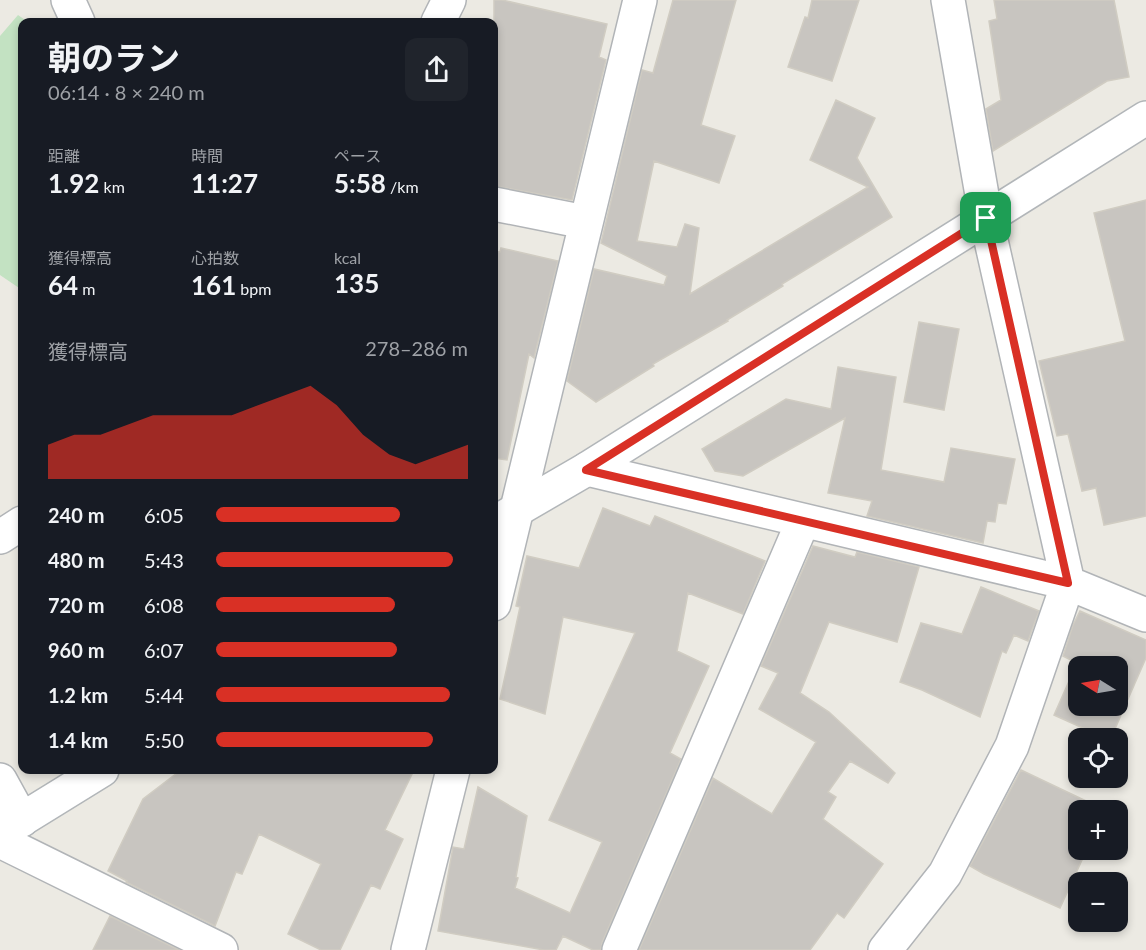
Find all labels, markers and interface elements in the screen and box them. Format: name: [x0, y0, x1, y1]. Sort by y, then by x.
text: 朝のラン: [48, 37, 180, 77]
button: share: [405, 38, 468, 101]
text: 06:14 · 8 × 240 m: [48, 80, 205, 104]
text: 距離: [48, 146, 80, 165]
text: 時間: [191, 146, 223, 165]
text: ペース: [334, 146, 381, 165]
text: 1.92: [48, 167, 99, 199]
text: 11:27: [191, 167, 258, 199]
text: 5:58: [334, 167, 386, 199]
text: km: [99, 177, 125, 196]
text: /km: [386, 177, 419, 196]
pin: [960, 192, 1011, 243]
icon: arrive: [969, 201, 1002, 234]
text: 獲得標高: [48, 248, 112, 267]
text: 心拍数: [191, 248, 239, 267]
text: kcal: [334, 248, 361, 267]
text: 135: [334, 267, 379, 299]
text: 64: [48, 269, 78, 301]
text: 161: [191, 269, 236, 301]
text: m: [78, 279, 95, 298]
text: bpm: [236, 279, 271, 298]
text: 278–286 m: [365, 336, 468, 360]
text: 獲得標高: [48, 339, 128, 363]
text: 240 m: [48, 503, 104, 527]
text: 6:05: [144, 503, 184, 527]
text: 480 m: [48, 548, 104, 572]
text: 5:43: [144, 548, 184, 572]
text: 720 m: [48, 593, 104, 617]
text: 6:08: [144, 593, 184, 617]
text: 960 m: [48, 638, 104, 662]
text: 6:07: [144, 638, 184, 662]
north arrow: [1068, 656, 1128, 716]
map controls: [1068, 656, 1128, 932]
text: 1.2 km: [48, 683, 108, 707]
text: 5:44: [144, 683, 184, 707]
text: 1.4 km: [48, 728, 108, 752]
text: 5:50: [144, 728, 184, 752]
button: locate: [1068, 728, 1128, 788]
button: +: [1068, 800, 1128, 860]
button: −: [1068, 872, 1128, 932]

